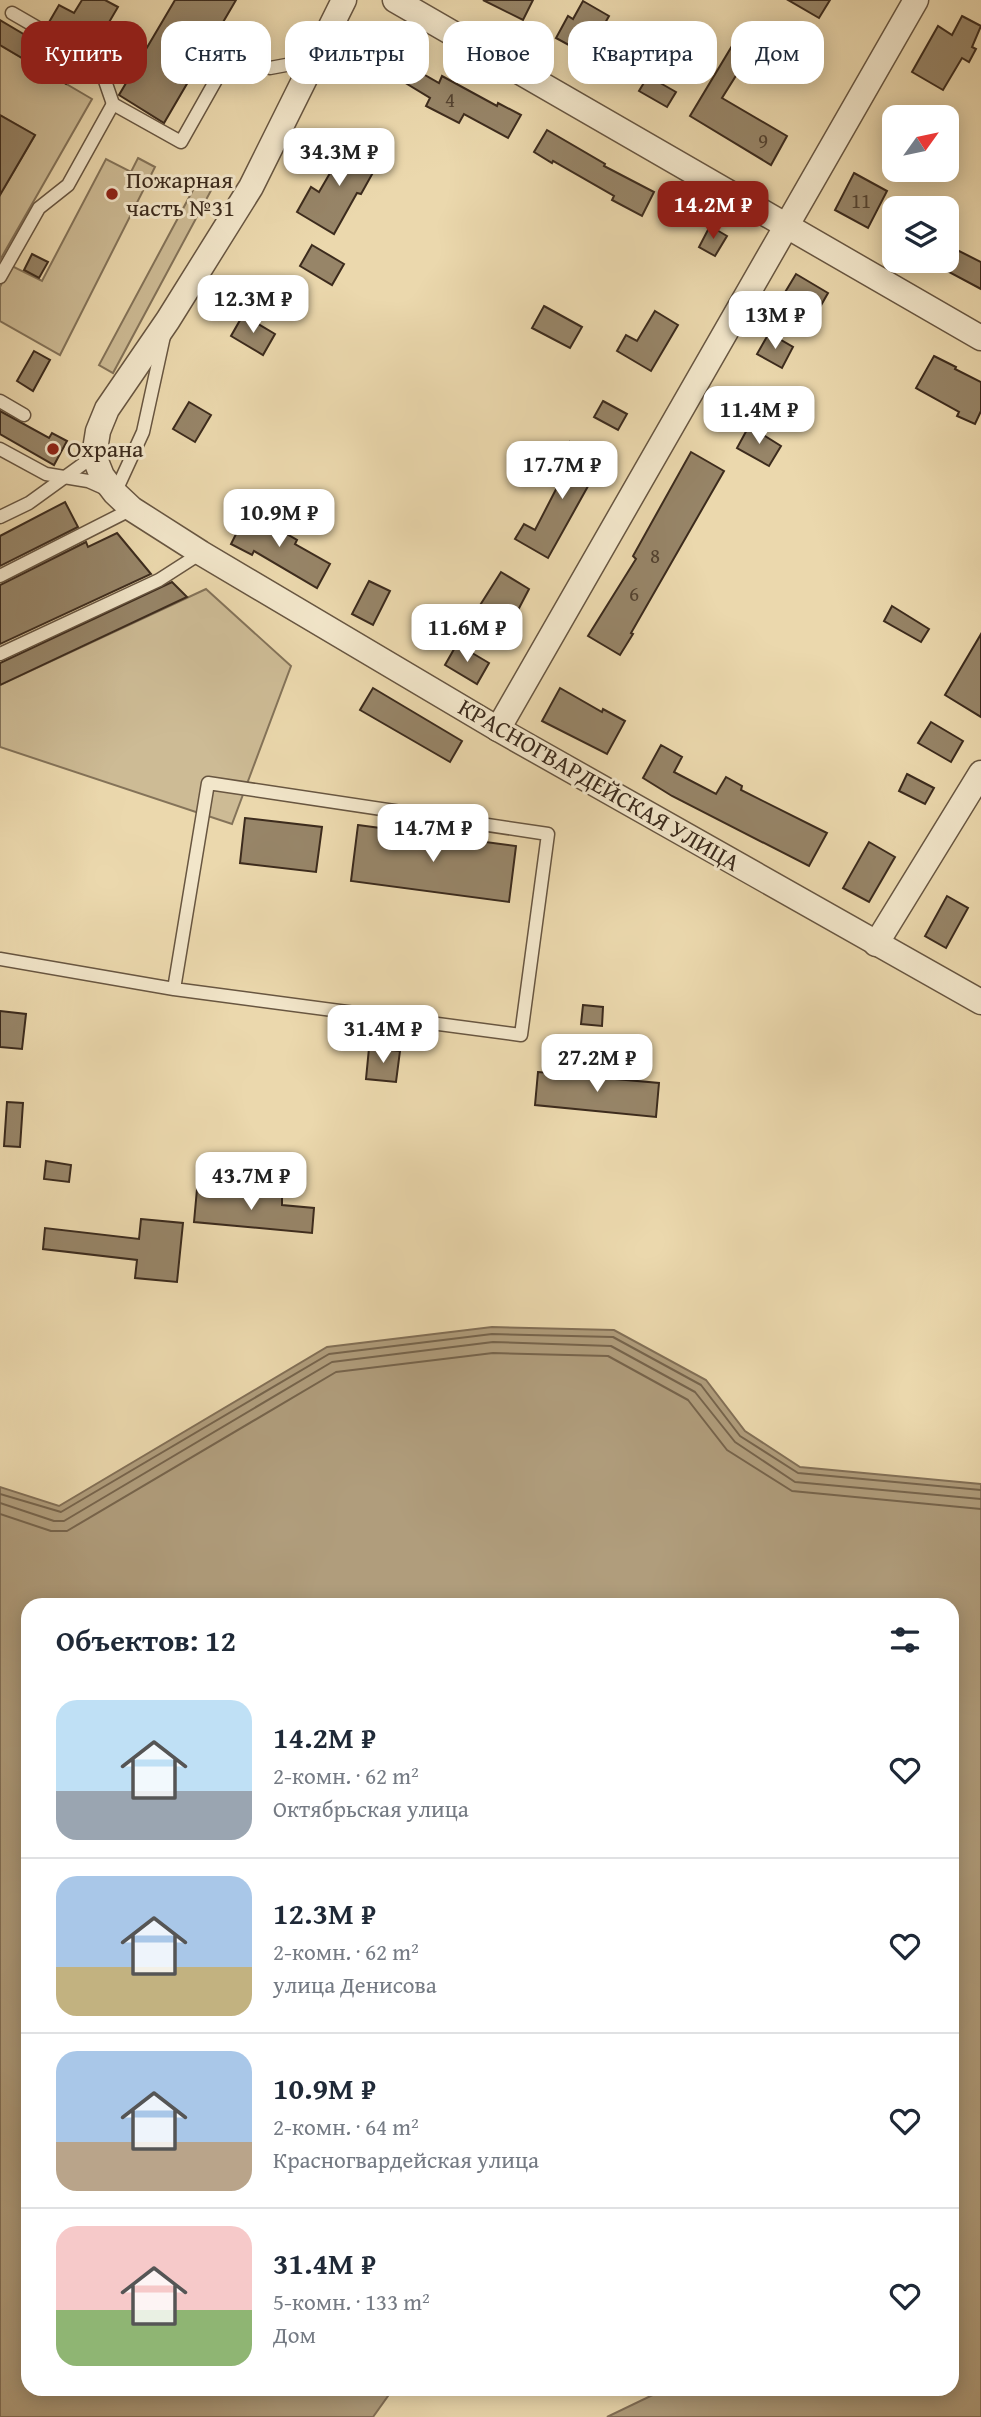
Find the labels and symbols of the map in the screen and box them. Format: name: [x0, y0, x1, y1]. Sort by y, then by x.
house number: 4: [445, 84, 455, 115]
north arrow: [882, 105, 959, 182]
house number: 9: [758, 125, 768, 156]
pin: 34.3M ₽: [274, 128, 404, 188]
place label: Пожарная часть №31: [126, 162, 235, 225]
pin: 14.2M ₽: [648, 182, 778, 241]
house number: 11: [851, 185, 871, 216]
marker: Пожарная часть №31: [104, 186, 120, 202]
pin: 12.3M ₽: [188, 276, 318, 335]
pin: 13M ₽: [726, 292, 824, 351]
pin: 11.4M ₽: [694, 386, 824, 446]
place label: Охрана: [67, 431, 144, 466]
marker: Охрана: [45, 441, 61, 457]
pin: 17.7M ₽: [497, 442, 627, 501]
pin: 10.9M ₽: [214, 490, 344, 549]
house number: 8: [650, 540, 660, 571]
house number: 6: [629, 578, 639, 609]
pin: 11.6M ₽: [402, 604, 532, 664]
street label: КРАСНОГВАРДЕЙСКАЯ УЛИЦА: [452, 689, 747, 880]
pin: 14.7M ₽: [368, 804, 498, 864]
pin: 31.4M ₽: [318, 1006, 448, 1065]
pin: 27.2M ₽: [532, 1034, 662, 1094]
pin: 43.7M ₽: [186, 1152, 316, 1212]

